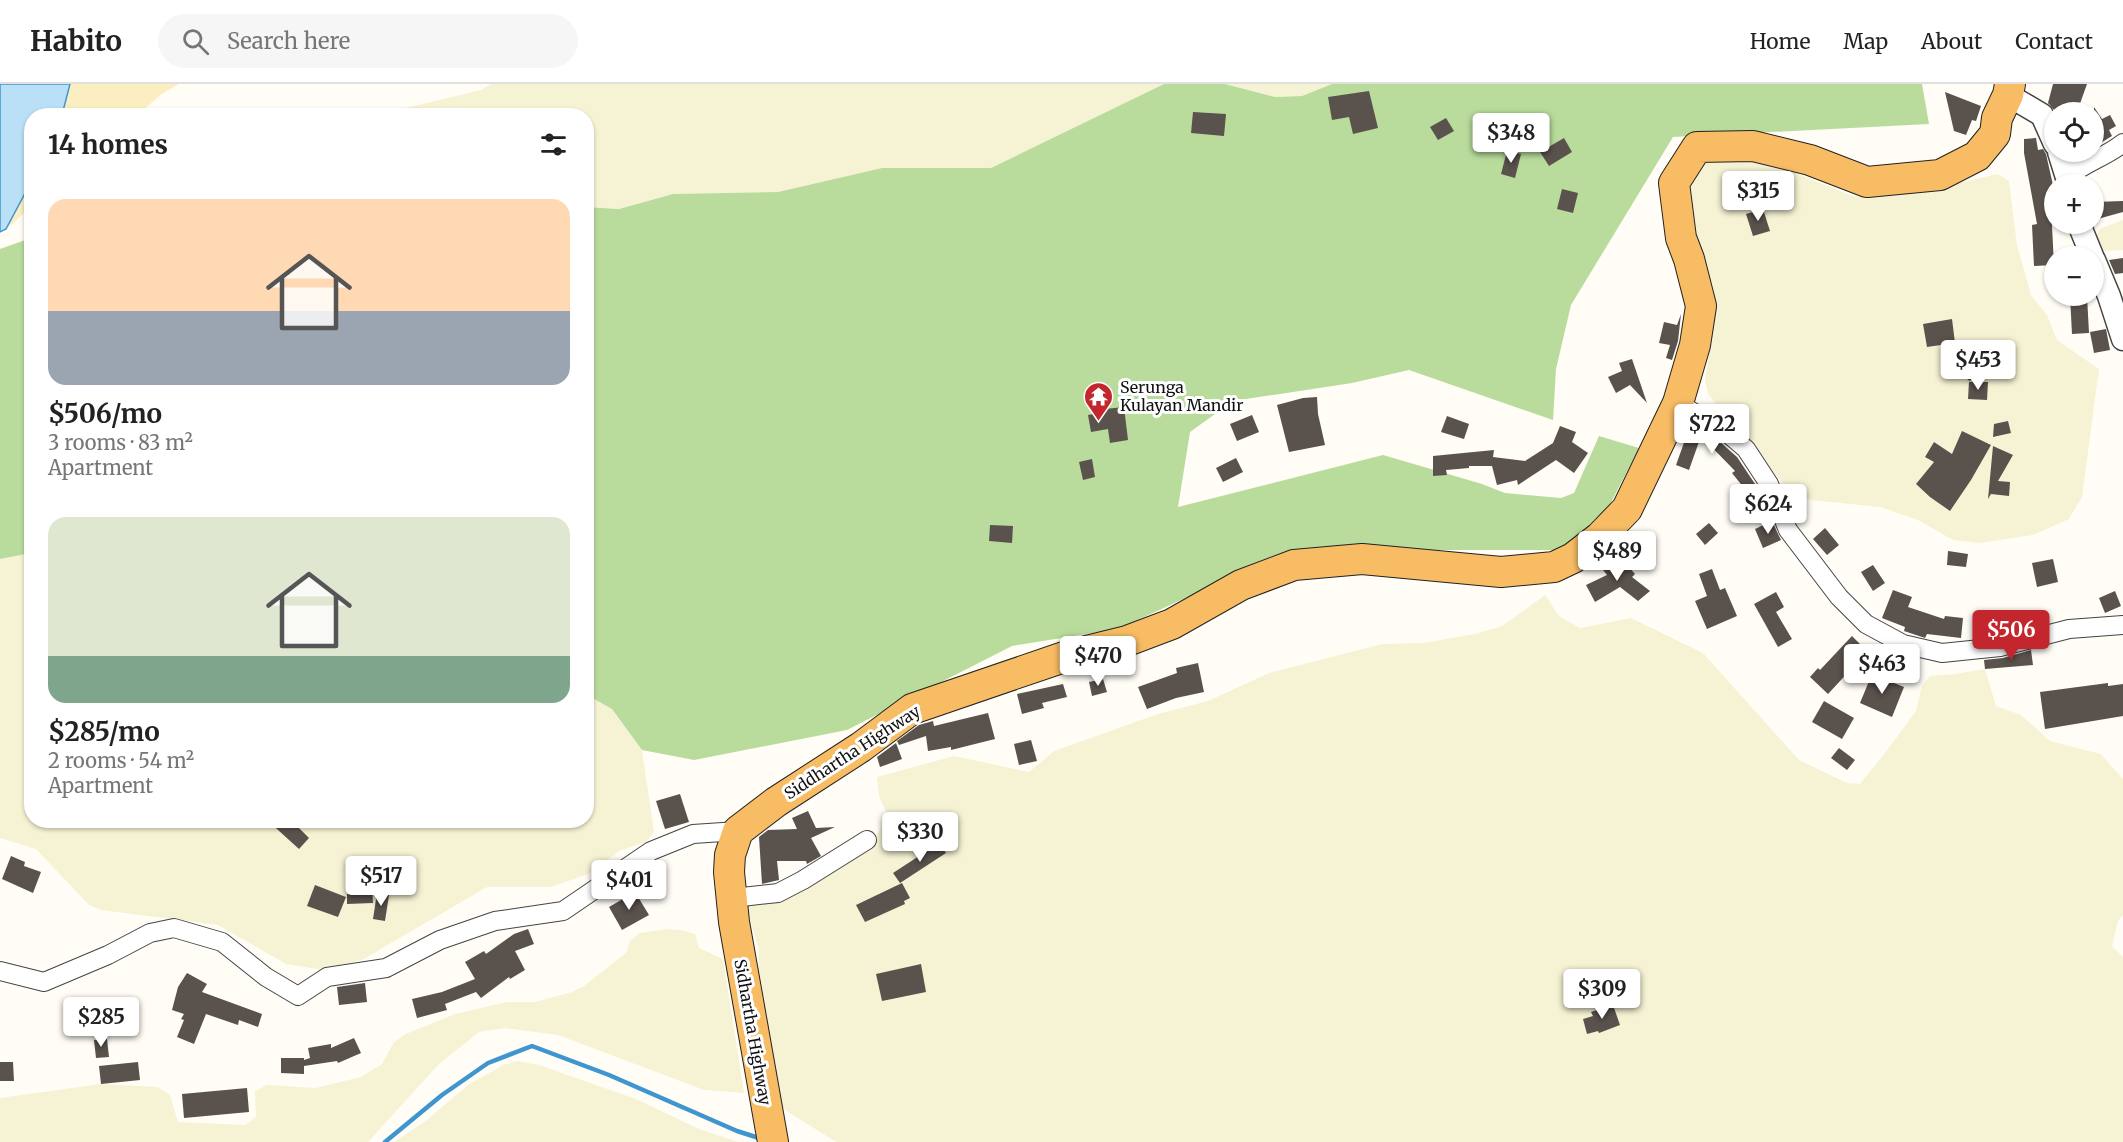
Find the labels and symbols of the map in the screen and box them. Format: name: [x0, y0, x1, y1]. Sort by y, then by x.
pin: $348: [1475, 113, 1547, 164]
pin: $315: [1722, 171, 1794, 222]
pin: $453: [1942, 340, 2014, 391]
place label: Serunga Kulayan Mandir: [1120, 377, 1244, 415]
temple icon: Serunga Kulayan Mandir: [1083, 380, 1115, 422]
pin: $722: [1676, 404, 1748, 455]
pin: $624: [1732, 484, 1804, 535]
pin: $489: [1581, 531, 1653, 582]
pin: $506: [1975, 610, 2047, 661]
pin: $470: [1062, 636, 1134, 687]
pin: $463: [1846, 644, 1918, 695]
street label: Siddhartha Highway: [780, 700, 924, 803]
pin: $330: [884, 812, 956, 863]
pin: $517: [345, 856, 417, 907]
pin: $401: [593, 860, 665, 911]
street label: Sidhartha Highway: [730, 957, 776, 1107]
pin: $309: [1566, 969, 1638, 1020]
pin: $285: [65, 997, 137, 1048]

